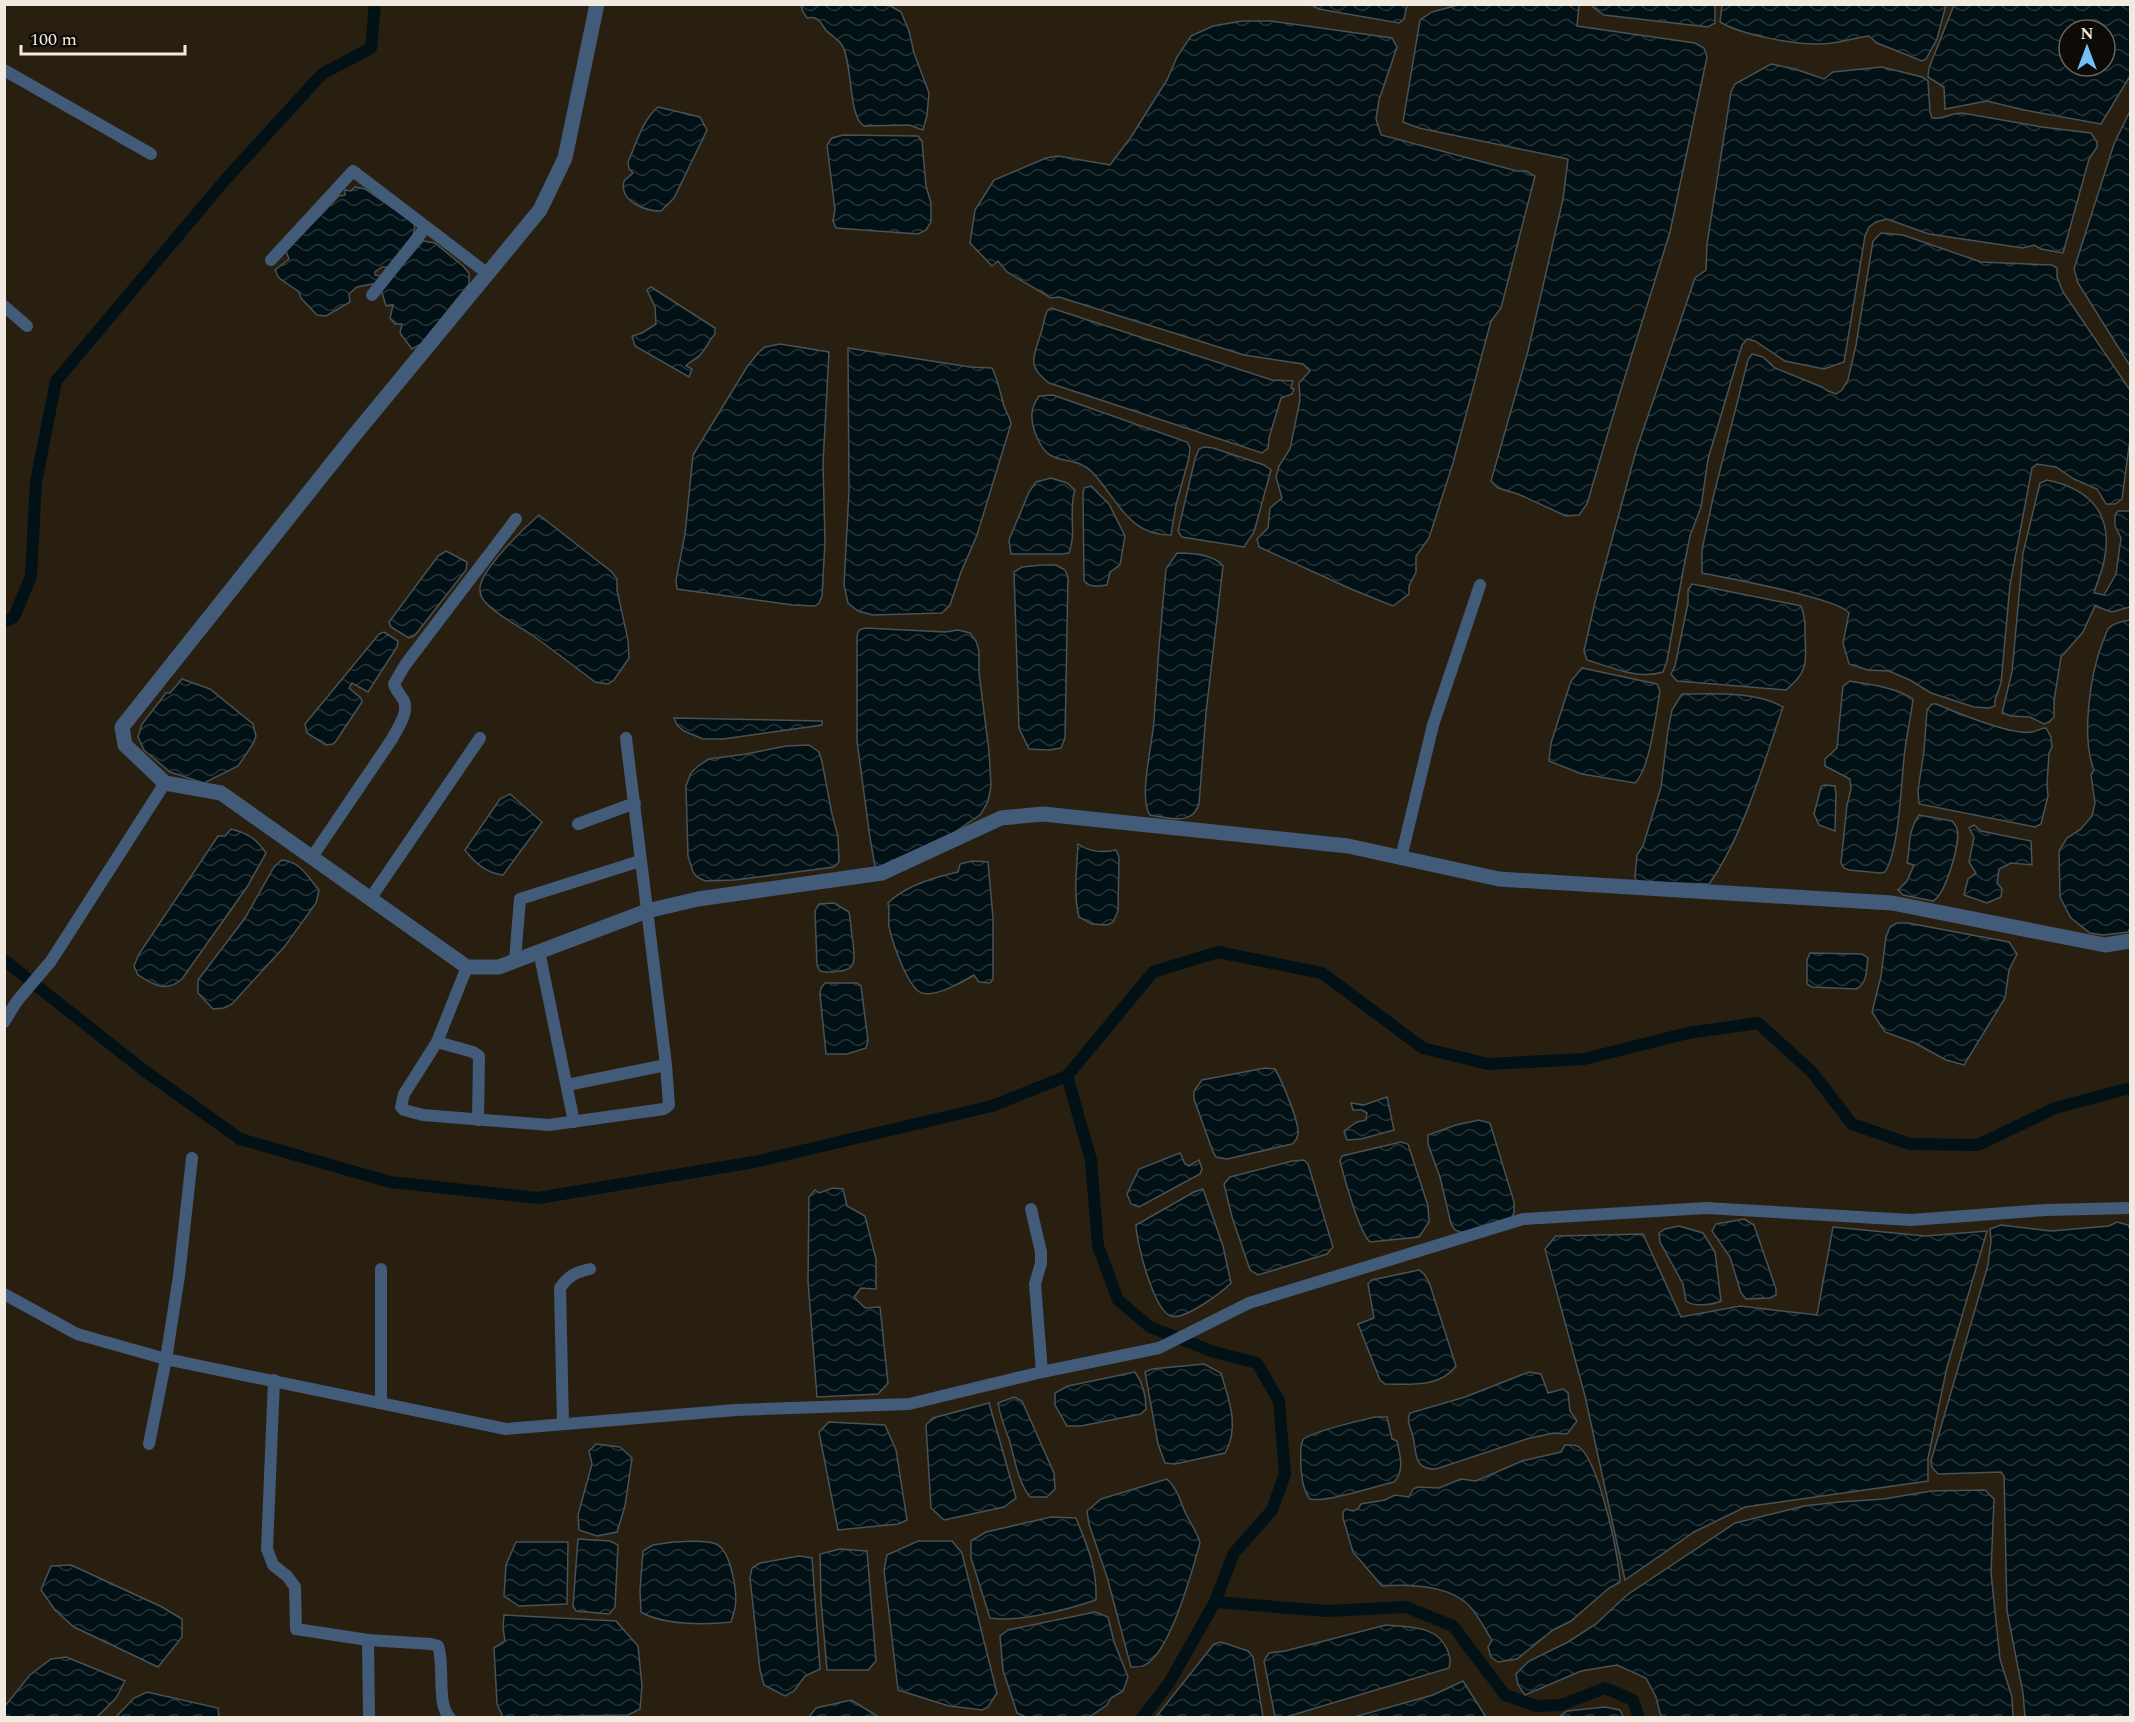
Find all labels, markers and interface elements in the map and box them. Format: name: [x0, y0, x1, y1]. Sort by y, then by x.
scale bar: [21, 18, 184, 56]
north arrow: [2057, 18, 2117, 78]
text: N: [2080, 22, 2094, 46]
text: 100 m: [30, 26, 77, 53]

